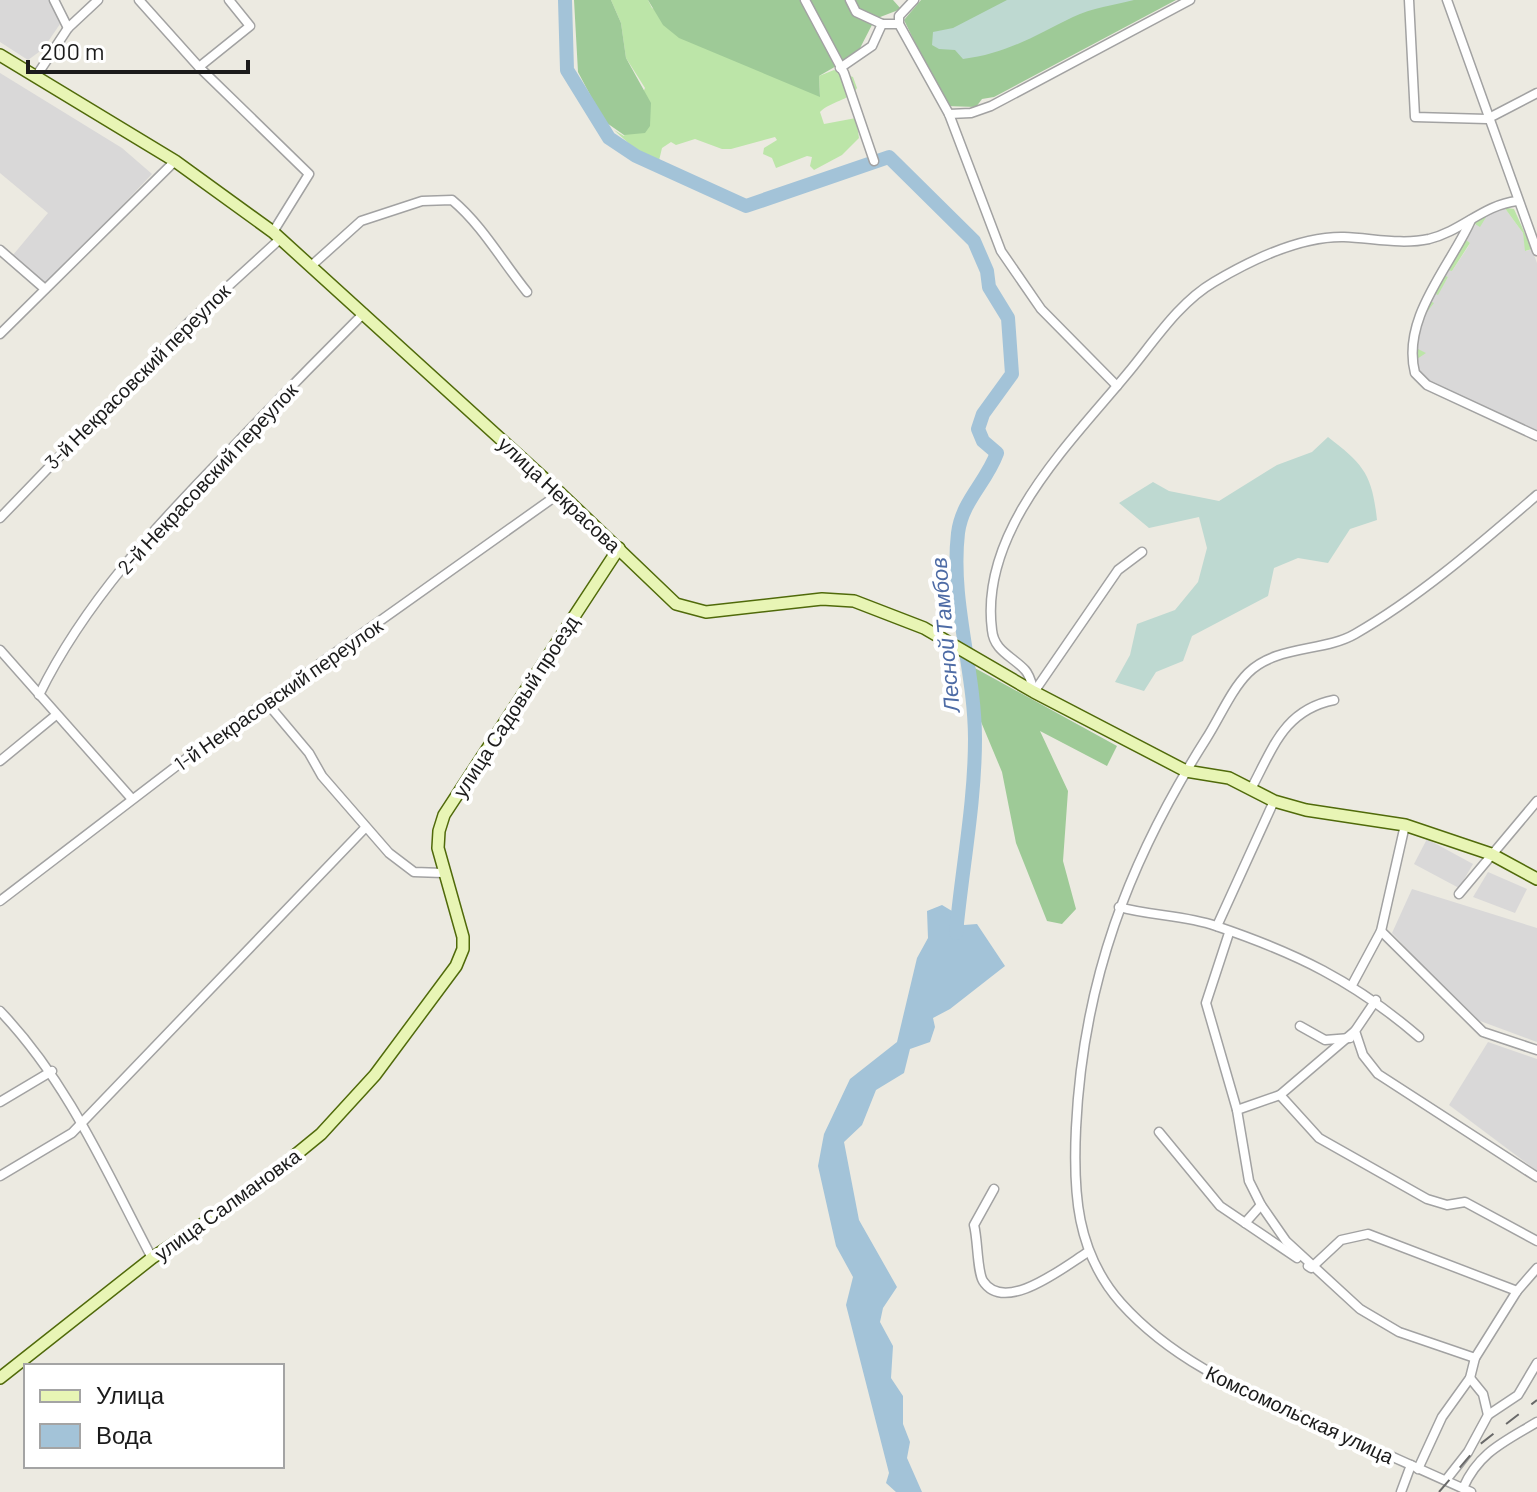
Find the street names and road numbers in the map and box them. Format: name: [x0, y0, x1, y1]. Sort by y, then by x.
street label: 3-й Некрасовский переулок: [39, 278, 235, 474]
street label: 2-й Некрасовский переулок: [112, 377, 302, 579]
street label: улица Некрасова: [494, 431, 627, 557]
street label: улица Садовый проезд: [447, 610, 583, 801]
street label: 1-й Некрасовский переулок: [169, 613, 387, 775]
street label: улица Салмановка: [149, 1143, 305, 1265]
street label: Комсомольская улица: [1202, 1360, 1399, 1468]

